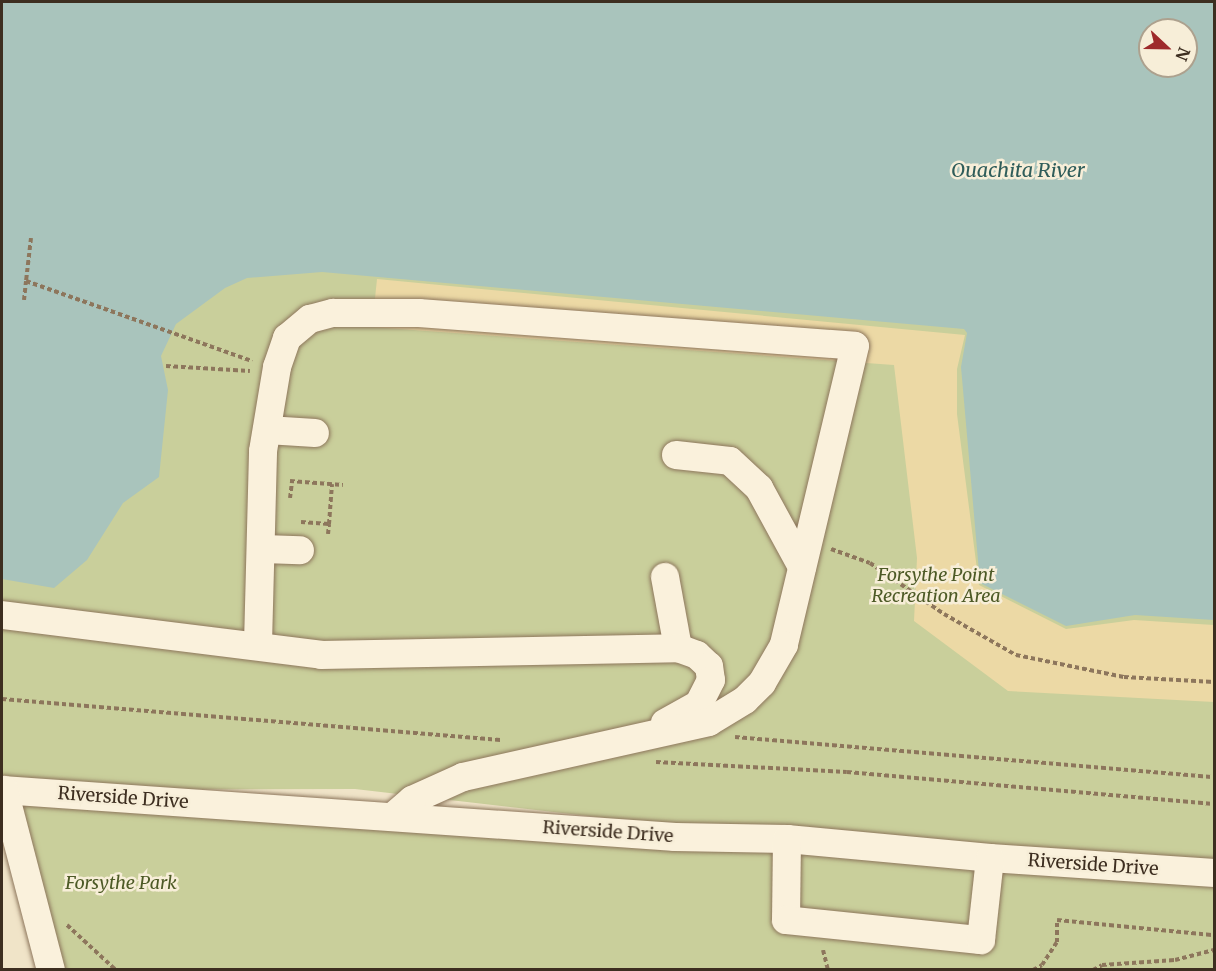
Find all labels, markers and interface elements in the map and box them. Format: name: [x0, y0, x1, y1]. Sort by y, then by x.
north arrow: [1138, 18, 1198, 78]
text: N: [1171, 44, 1194, 64]
water label: Ouachita River: [951, 157, 1085, 181]
park label: Forsythe Point Recreation Area: [872, 565, 1000, 608]
street label: Riverside Drive: [57, 783, 189, 813]
street label: Riverside Drive: [542, 817, 674, 847]
street label: Riverside Drive: [1027, 850, 1159, 880]
park label: Forsythe Park: [65, 872, 177, 894]

